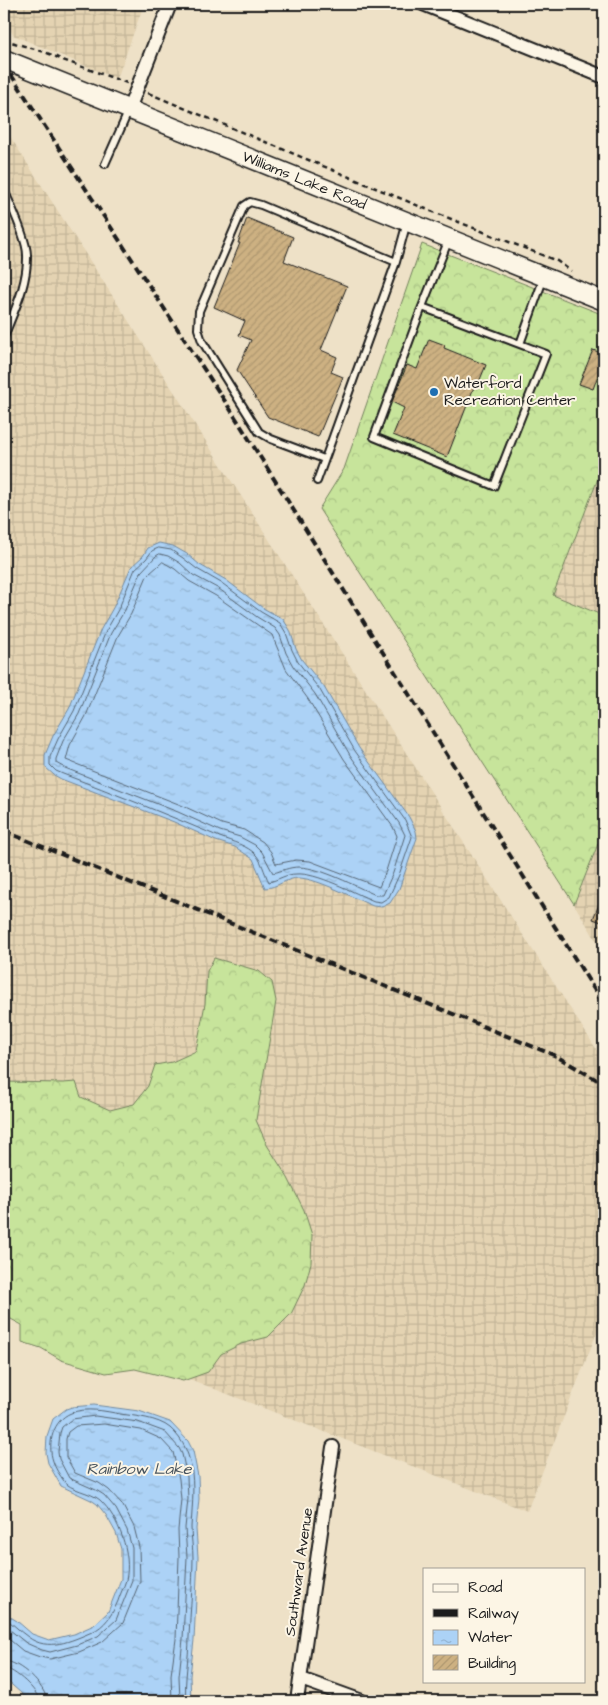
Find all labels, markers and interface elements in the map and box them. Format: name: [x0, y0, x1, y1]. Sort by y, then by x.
street label: Williams Lake Road: [239, 146, 370, 215]
place label: Waterford Recreation Center: [444, 373, 575, 411]
marker: Waterford Recreation Center: [428, 386, 440, 398]
water label: Rainbow Lake: [87, 1458, 193, 1480]
street label: Southward Avenue: [280, 1506, 318, 1638]
legend: [423, 1568, 586, 1682]
text: Road: [468, 1577, 503, 1598]
text: Railway: [468, 1603, 519, 1625]
text: Water: [468, 1627, 512, 1648]
text: Building: [468, 1653, 516, 1675]

